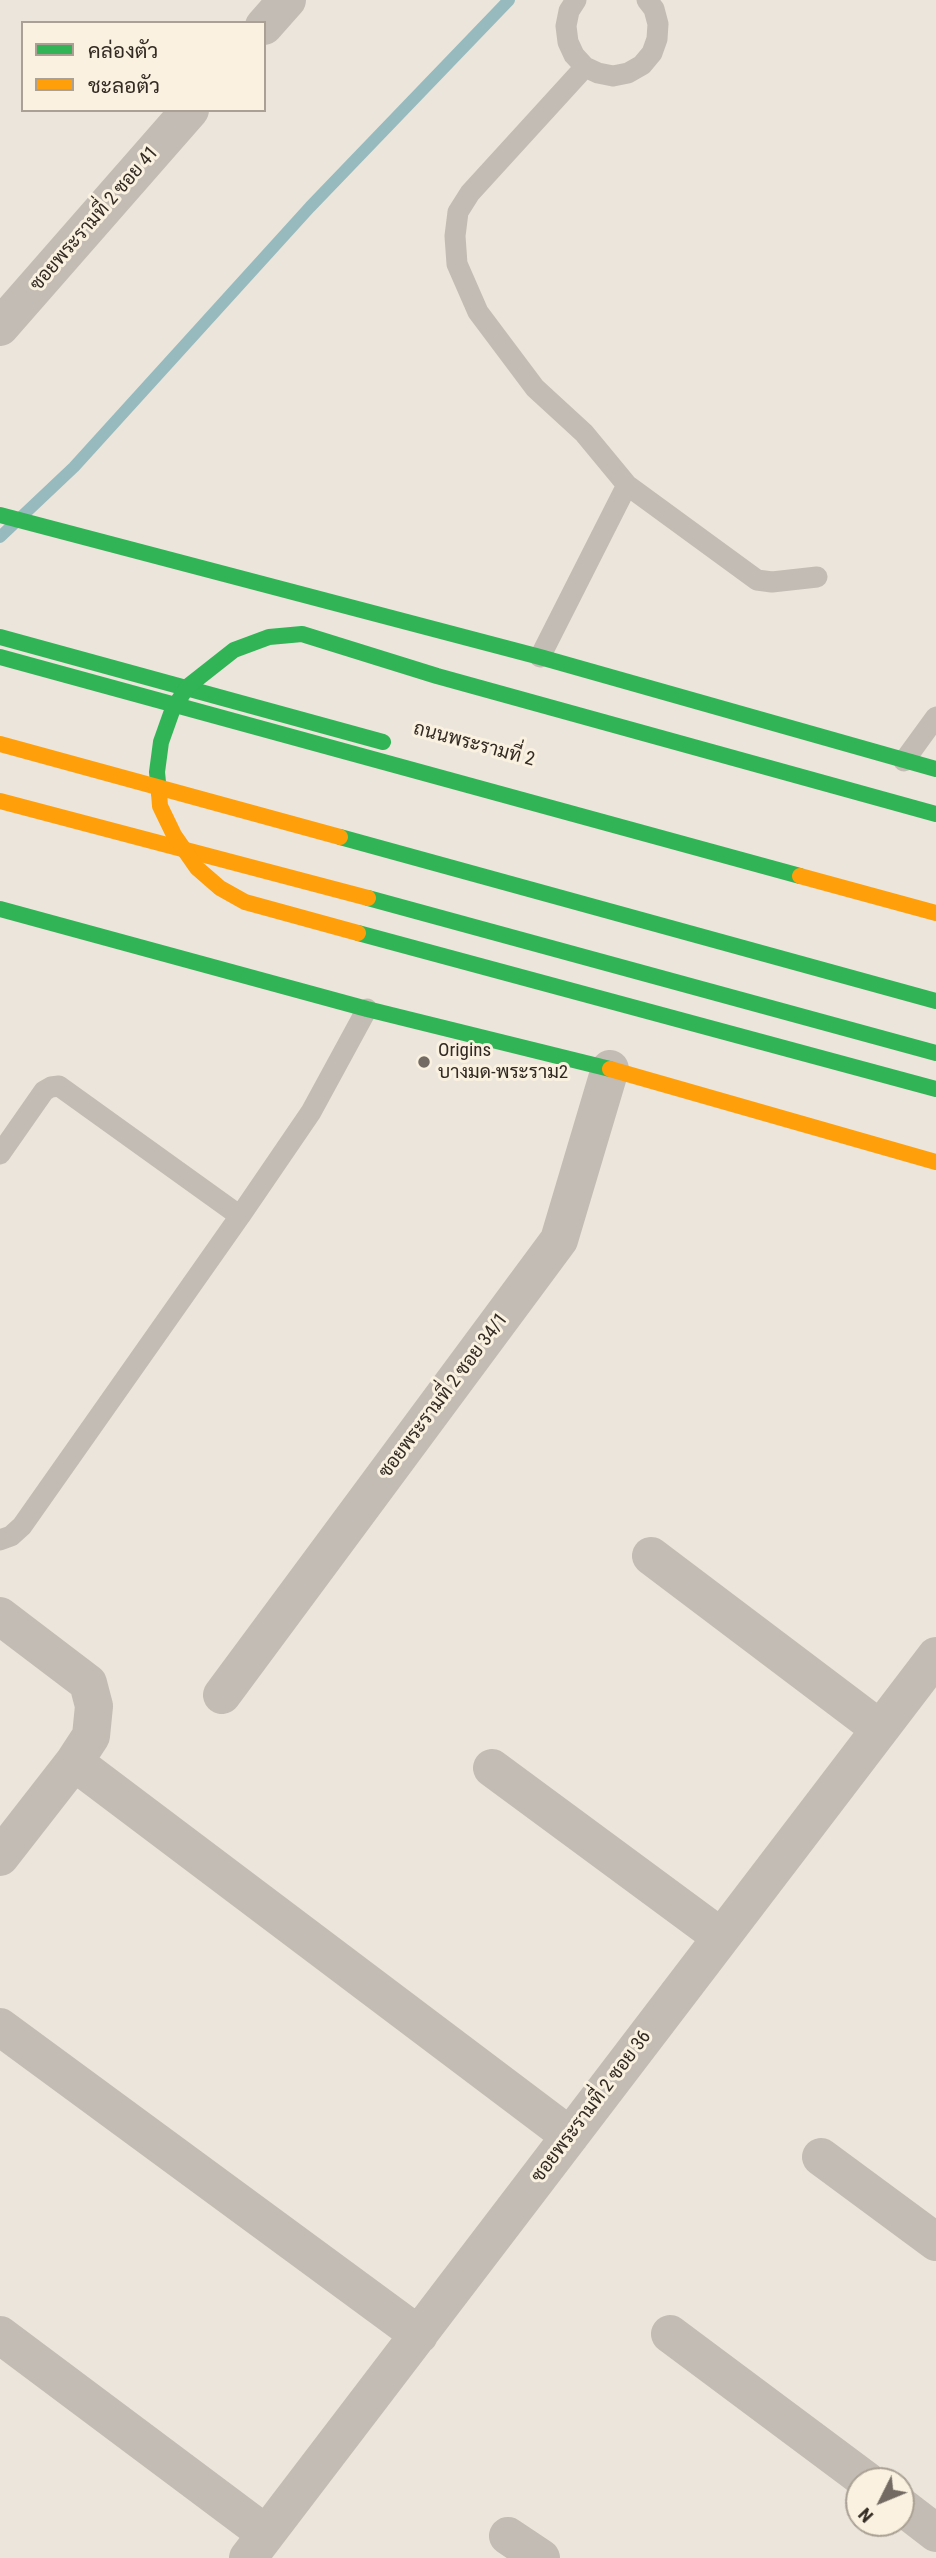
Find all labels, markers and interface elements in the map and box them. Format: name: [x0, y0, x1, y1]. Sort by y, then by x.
legend: [21, 21, 266, 112]
text: คล่องตัว: [88, 39, 158, 63]
text: ชะลอตัว: [88, 74, 160, 98]
street label: ซอยพระรามที่ 2 ซอย 41: [26, 142, 164, 296]
street label: ถนนพระรามที่ 2: [411, 718, 537, 772]
place label: Origins บางมด-พระราม2: [438, 1040, 568, 1084]
marker: Origins บางมด-พระราม2: [416, 1054, 432, 1070]
street label: ซอยพระรามที่ 2 ซอย 34/1: [375, 1309, 513, 1483]
street label: ซอยพระรามที่ 2 ซอย 36: [527, 2027, 657, 2187]
north arrow: [845, 2467, 915, 2537]
text: N: [853, 2503, 878, 2527]

